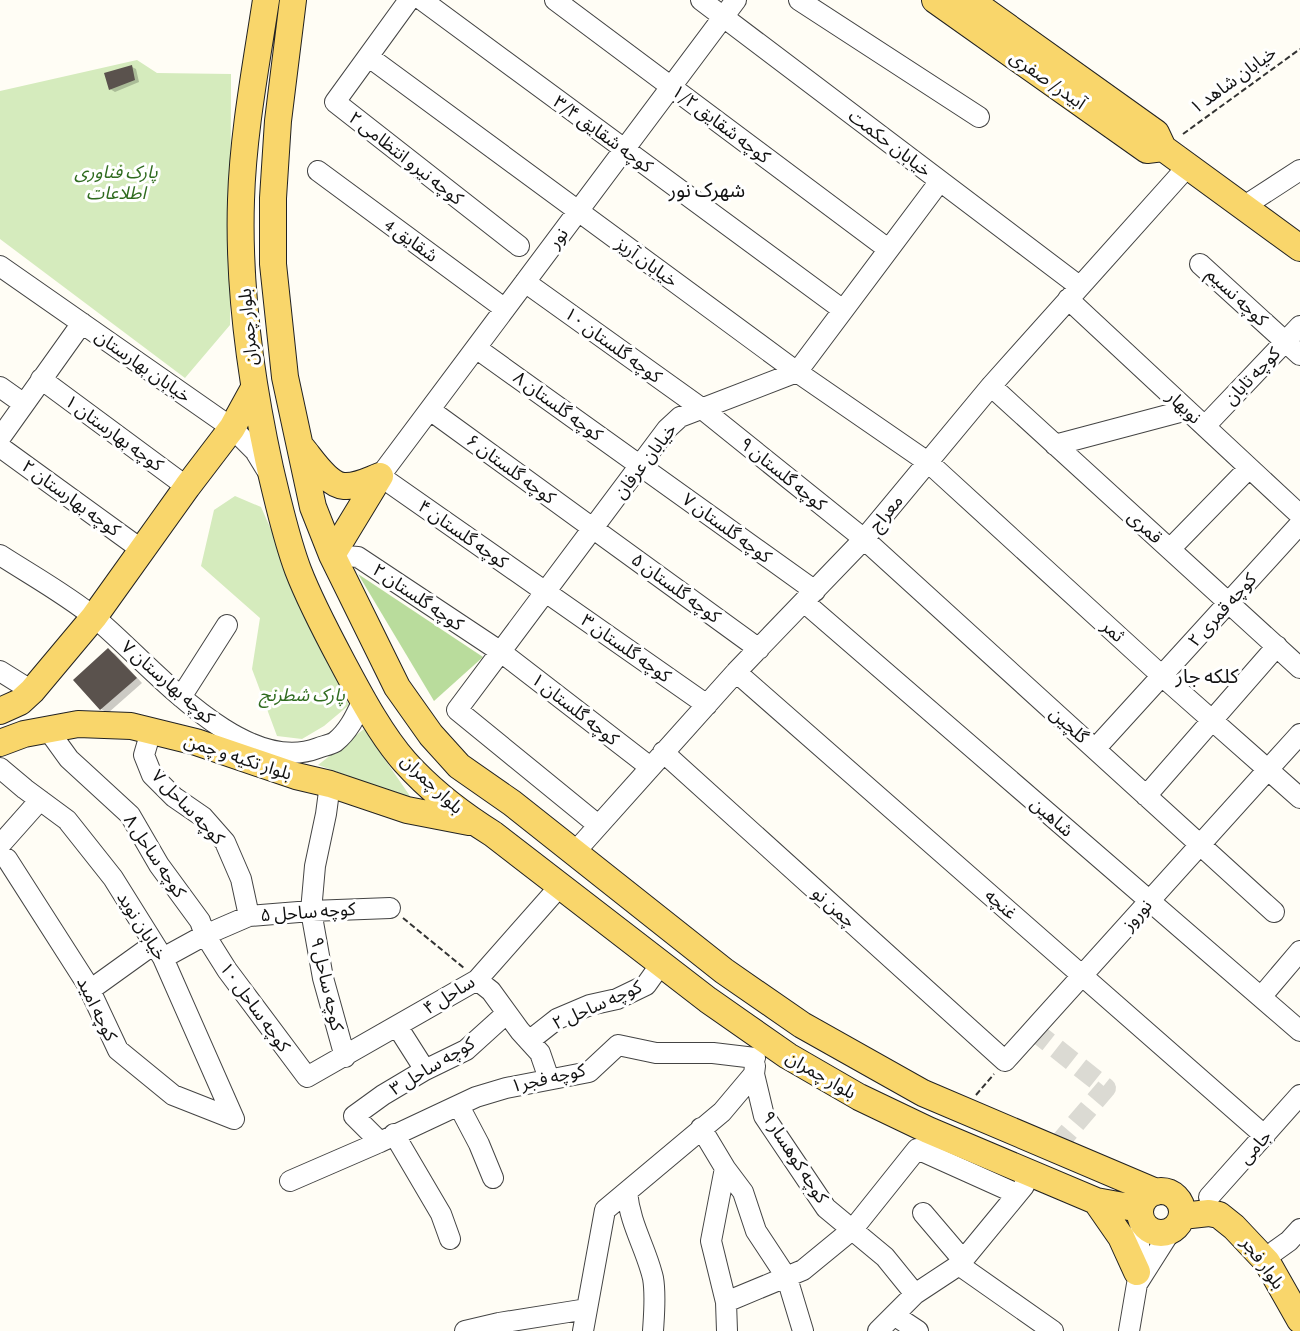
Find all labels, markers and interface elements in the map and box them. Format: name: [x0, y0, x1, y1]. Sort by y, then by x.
street label: خیابان شاهد ۱: [1186, 42, 1280, 119]
street label: آبیدر/ صفری: [1006, 47, 1090, 115]
street label: کوچه شقایق ۱/۲: [668, 81, 774, 168]
street label: کوچه شقایق ۳/۴: [549, 91, 657, 178]
street label: خیابان حکمت: [844, 105, 935, 181]
street label: کوچه نیرو انتظامی ۲: [344, 107, 467, 210]
park label: پارک فناوری اطلاعات: [74, 162, 158, 203]
district label: شهرک نور: [668, 179, 745, 202]
street label: شقایق 4: [380, 214, 441, 267]
street label: نور: [543, 224, 573, 253]
street label: خیابان آریز: [611, 232, 682, 292]
street label: کوچه نسیم: [1200, 264, 1272, 333]
street label: بلوار چمران: [235, 288, 262, 366]
street label: کوچه گلستان ۱۰: [560, 303, 666, 388]
street label: خیابان بهارستان: [91, 326, 195, 407]
street label: کوچه تابان: [1220, 343, 1285, 409]
street label: کوچه گلستان ۸: [509, 367, 607, 446]
street label: نوبهار: [1161, 386, 1205, 428]
street label: کوچه بهارستان ۱: [61, 391, 167, 476]
street label: خیابان عرفان: [610, 420, 681, 503]
street label: کوچه گلستان ۶: [462, 430, 560, 509]
street label: کوچه گلستان ۹: [735, 433, 830, 516]
street label: کوچه بهارستان ۲: [18, 456, 124, 541]
street label: کوچه گلستان ۷: [678, 489, 776, 568]
street label: معراج: [865, 491, 909, 537]
street label: کوچه گلستان ۴: [414, 496, 512, 573]
street label: قمری: [1123, 506, 1166, 548]
street label: کوچه گلستان ۵: [627, 549, 725, 628]
street label: کوچه گلستان ۲: [368, 559, 467, 636]
street label: کوچه قمری ۲: [1184, 569, 1261, 651]
street label: کوچه گلستان ۳: [577, 610, 675, 687]
street label: ثمر: [1096, 615, 1128, 647]
street label: کوچه بهارستان ۷: [117, 636, 219, 729]
district label: کلکه جار: [1175, 665, 1239, 688]
street label: کوچه گلستان ۱: [527, 669, 623, 750]
park label: پارک شطرنج: [258, 685, 345, 709]
street label: گلچین: [1045, 703, 1093, 748]
street label: بلوار تکیه و چمن: [181, 730, 294, 785]
street label: بلوار چمران: [396, 750, 467, 818]
street label: کوچه ساحل ۷: [147, 766, 229, 849]
street label: شاهین: [1026, 793, 1077, 842]
street label: کوچه ساحل ۸: [119, 811, 190, 902]
street label: چمن نو: [808, 883, 860, 932]
street label: غنچه: [980, 885, 1021, 924]
street label: خیابان نوید: [112, 888, 171, 964]
street label: نوروز: [1117, 895, 1157, 936]
street label: کوچه ساحل ۵: [260, 899, 357, 926]
street label: کوچه ساحل ۹: [305, 935, 348, 1034]
street label: کوچه ساحل ۱۰: [215, 958, 294, 1057]
street label: ساحل ۴: [420, 971, 479, 1019]
street label: کوچه امید: [72, 974, 121, 1045]
street label: کوچه ساحل ۲: [549, 976, 646, 1035]
street label: کوچه ساحل ۳: [386, 1033, 479, 1100]
street label: بلوار چمران: [782, 1047, 859, 1104]
street label: کوچه فجر۱: [509, 1060, 588, 1097]
street label: کوچه کوهسار ۹: [757, 1107, 832, 1208]
street label: جامی: [1235, 1126, 1276, 1169]
street label: بلوار فجر: [1236, 1232, 1289, 1294]

